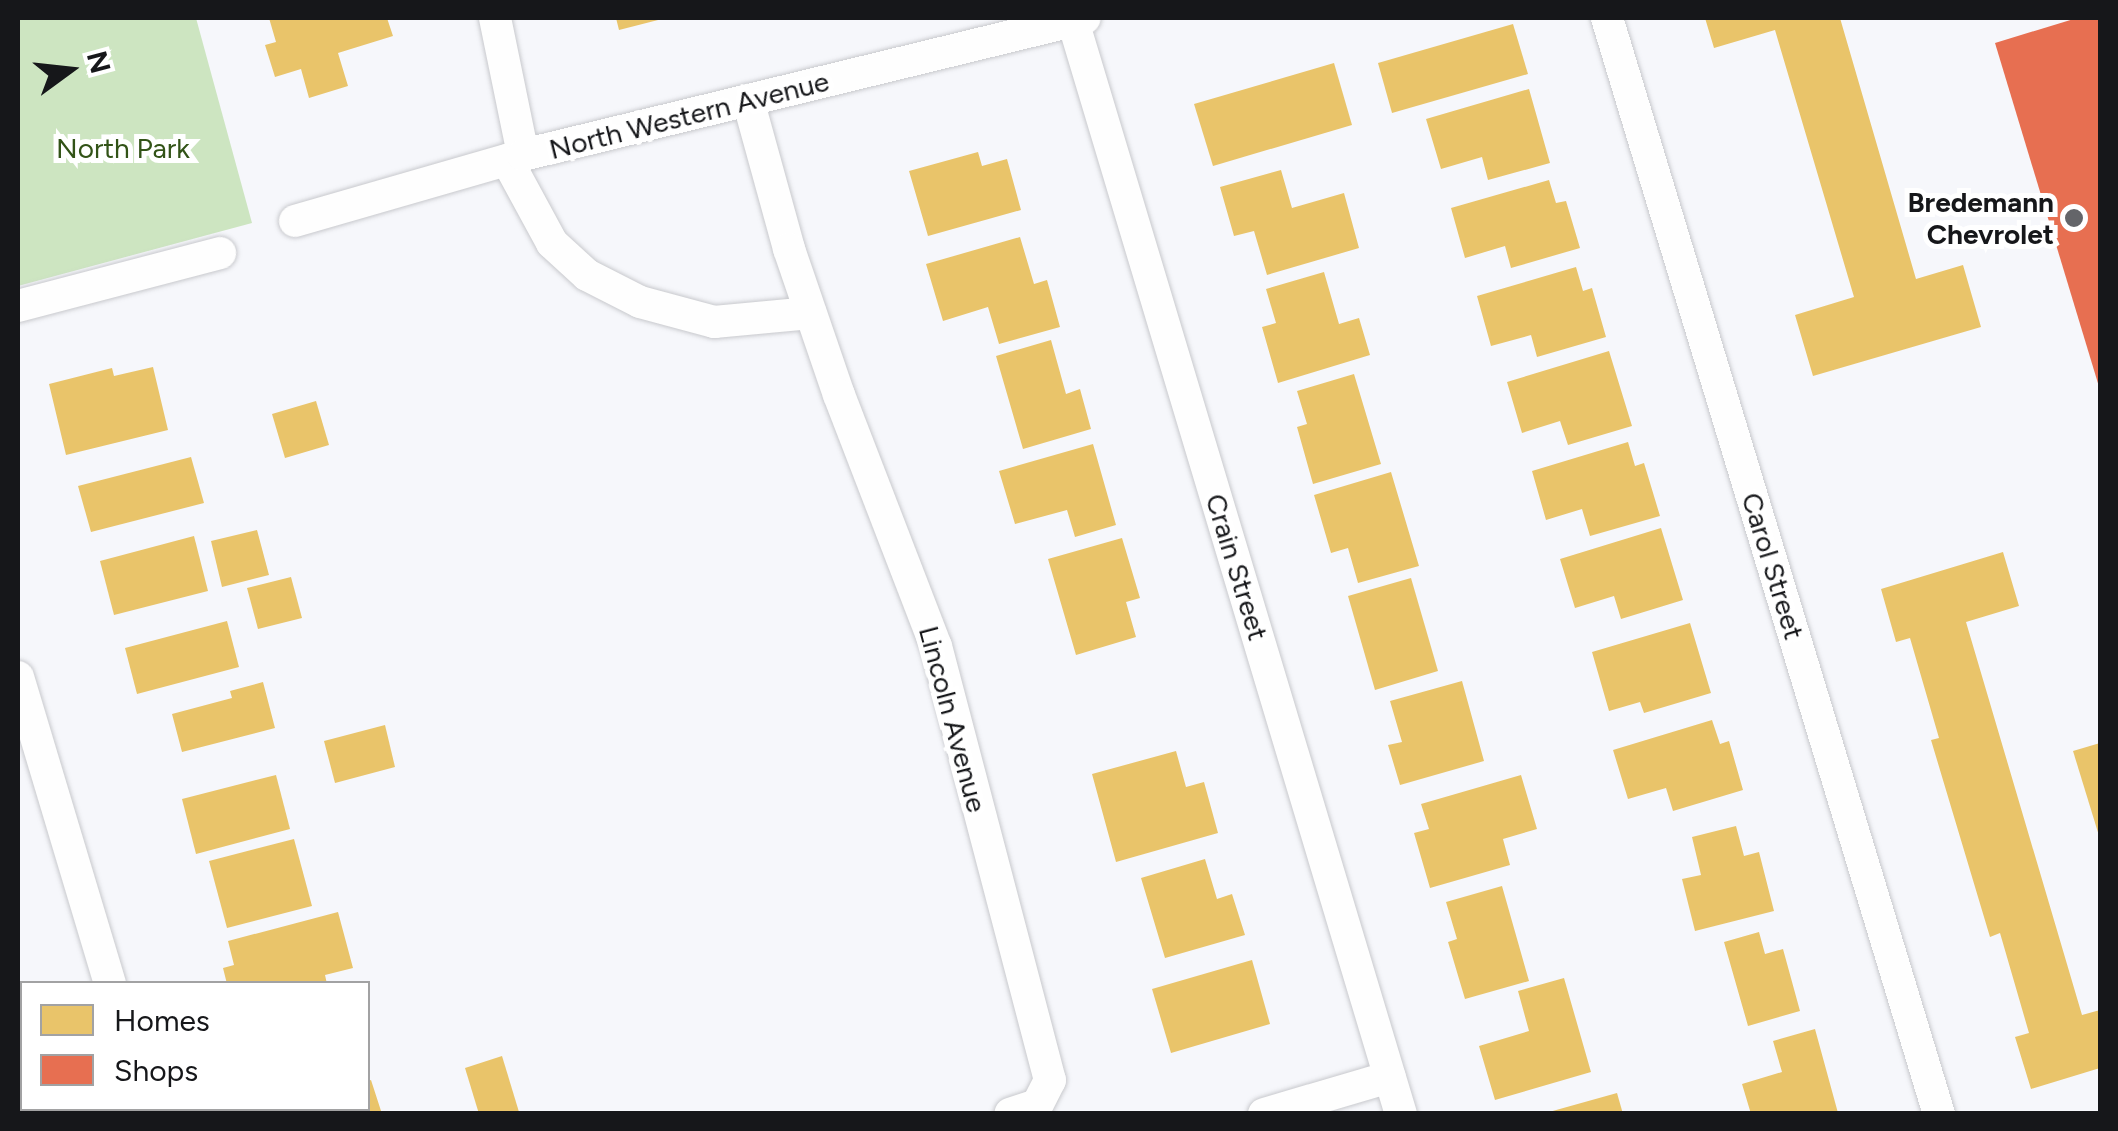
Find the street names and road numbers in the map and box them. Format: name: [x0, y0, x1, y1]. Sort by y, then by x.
street label: North Western Avenue: [546, 64, 832, 166]
street label: Carol Street: [1735, 489, 1811, 643]
street label: Crain Street: [1199, 490, 1275, 644]
street label: Lincoln Avenue: [912, 622, 994, 816]

